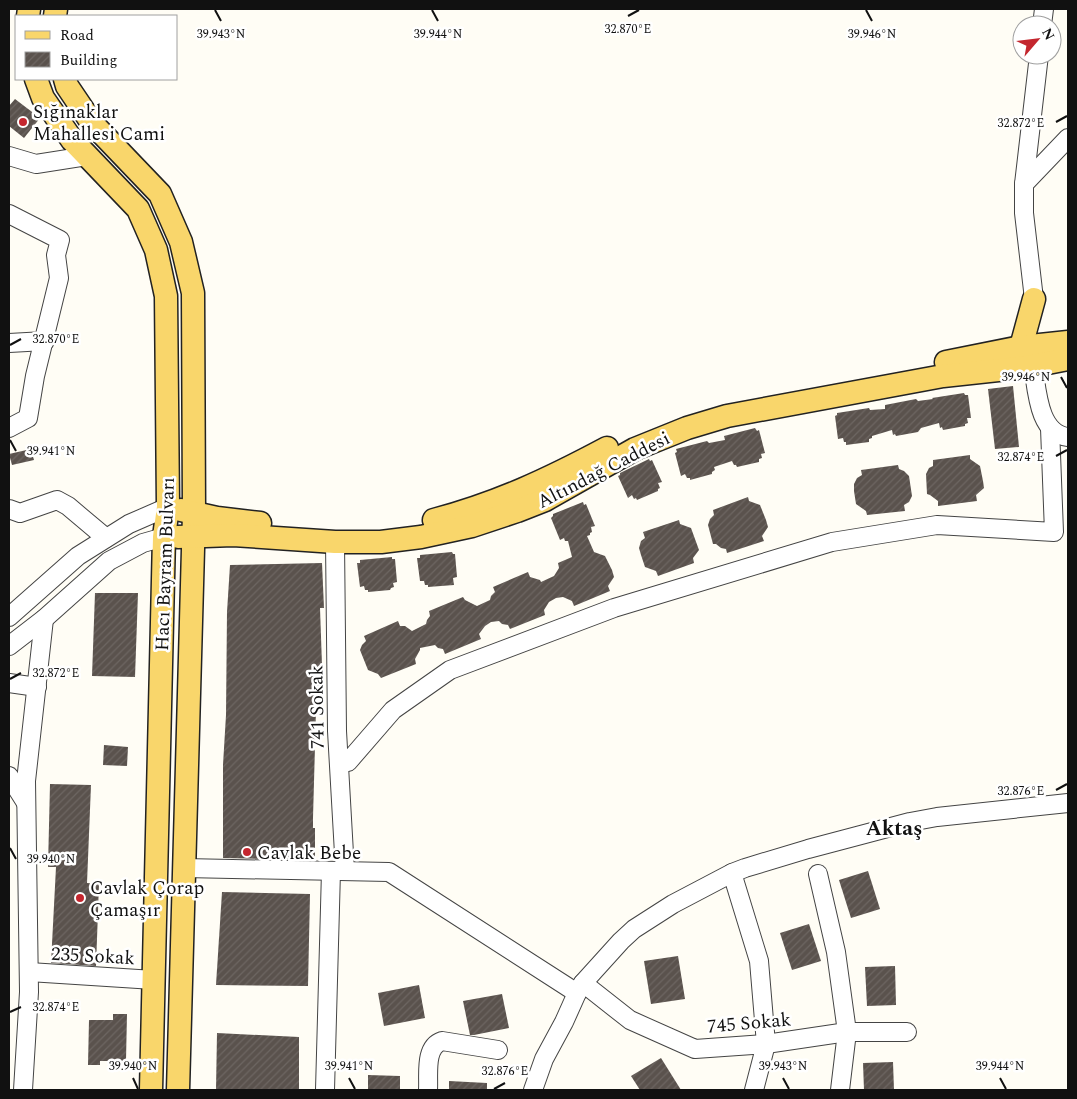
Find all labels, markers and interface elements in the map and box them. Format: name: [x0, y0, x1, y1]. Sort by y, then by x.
legend: [15, 15, 178, 80]
north arrow: [1012, 15, 1062, 65]
text: 32.870°E: [605, 20, 651, 39]
text: Road: [60, 24, 94, 47]
text: N: [1036, 24, 1060, 44]
text: 39.943°N: [197, 25, 245, 44]
text: 39.944°N: [414, 25, 462, 44]
text: 39.946°N: [848, 25, 896, 44]
text: Building: [60, 49, 117, 72]
place label: Sığınaklar Mahallesi Cami: [33, 98, 165, 149]
text: 32.872°E: [998, 114, 1044, 133]
marker: Sığınaklar Mahallesi Cami: [17, 116, 29, 128]
text: 32.870°E: [33, 330, 79, 349]
text: 39.946°N: [1002, 368, 1050, 387]
street label: Altındağ Caddesi: [532, 424, 675, 516]
text: 39.941°N: [27, 442, 75, 461]
text: 32.874°E: [998, 448, 1044, 467]
street label: Hacı Bayram Bulvarı: [148, 477, 183, 652]
text: 32.872°E: [33, 664, 79, 683]
street label: 741 Sokak: [302, 664, 333, 749]
text: 32.876°E: [998, 782, 1044, 801]
district label: Aktaş: [866, 813, 922, 845]
place label: Cavlak Bebe: [257, 839, 361, 868]
marker: Cavlak Bebe: [241, 846, 253, 858]
text: 39.940°N: [27, 850, 75, 869]
place label: Cavlak Çorap Çamaşır: [90, 874, 204, 925]
marker: Cavlak Çorap Çamaşır: [74, 892, 86, 904]
street label: 235 Sokak: [50, 940, 136, 973]
text: 32.874°E: [33, 998, 79, 1017]
street label: 745 Sokak: [706, 1005, 793, 1042]
text: 39.940°N: [109, 1057, 157, 1076]
text: 39.941°N: [325, 1057, 373, 1076]
text: 39.943°N: [759, 1057, 807, 1076]
text: 39.944°N: [976, 1057, 1024, 1076]
text: 32.876°E: [482, 1062, 528, 1081]

